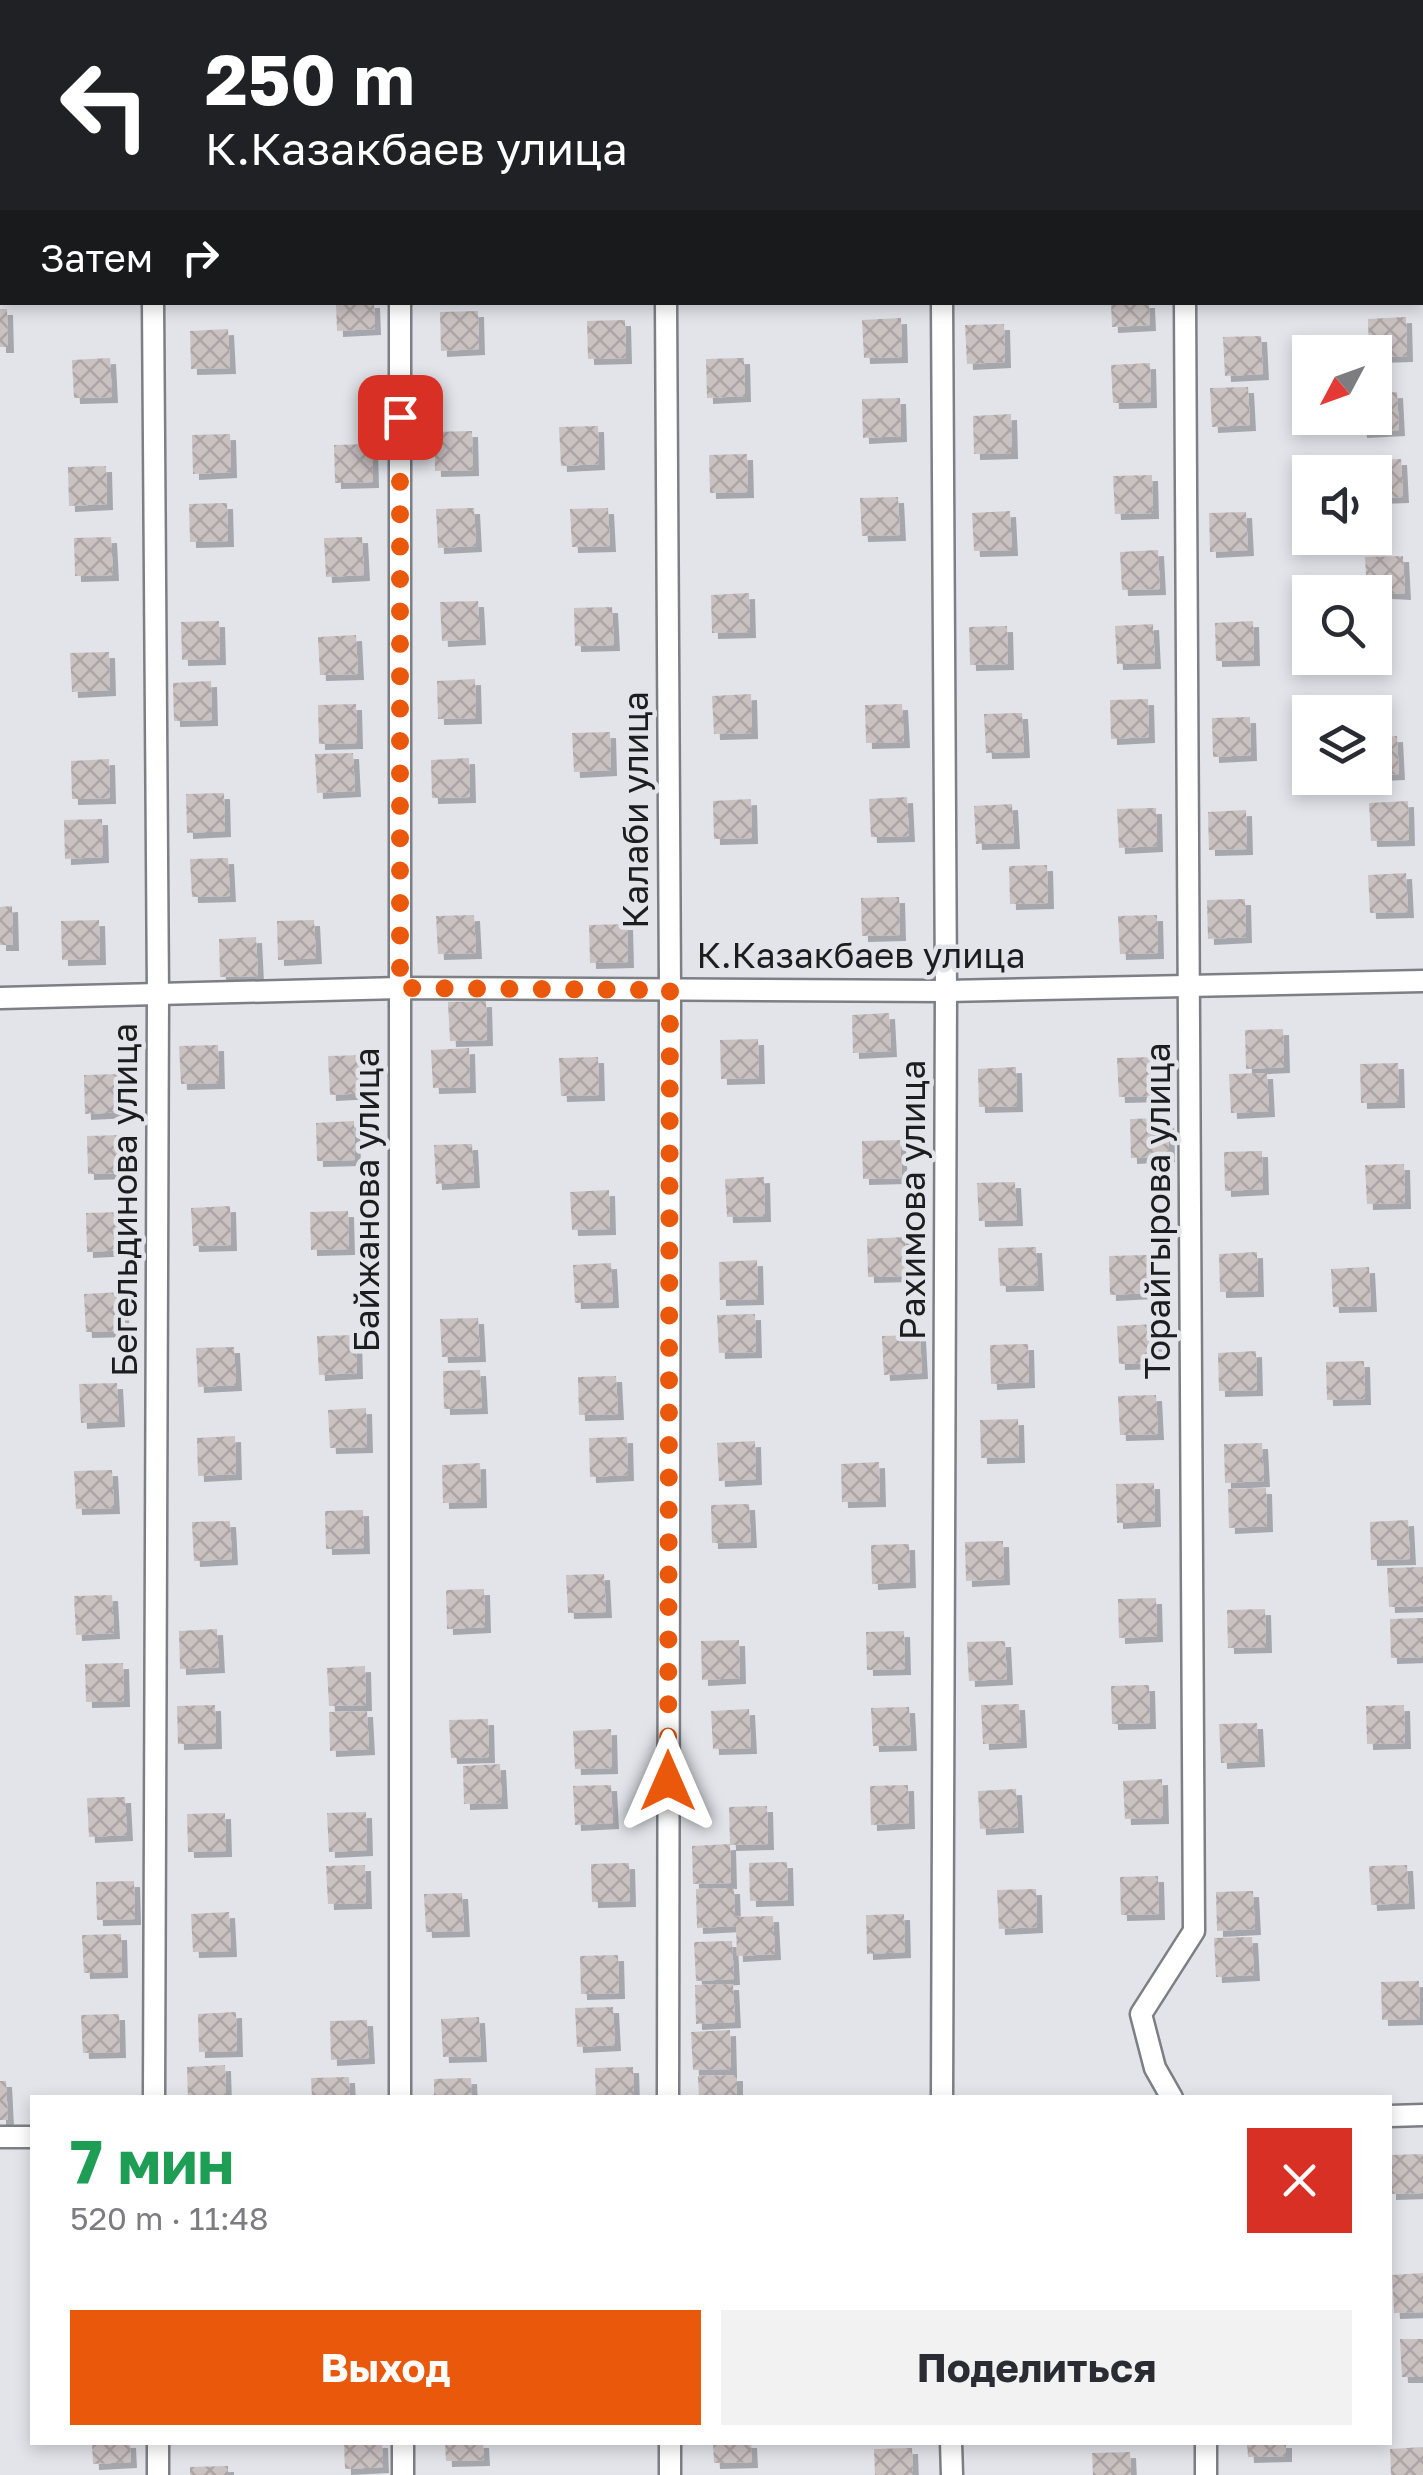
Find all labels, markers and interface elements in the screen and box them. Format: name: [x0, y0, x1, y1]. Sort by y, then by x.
text: 250 m: [205, 36, 415, 120]
icon: left: [40, 40, 170, 170]
text: К.Казакбаев улица: [205, 121, 628, 175]
icon: right: [173, 230, 228, 285]
text: Затем: [40, 235, 153, 280]
north arrow: [1292, 335, 1392, 435]
map controls: [1292, 335, 1392, 795]
pin: [358, 375, 443, 460]
icon: arrive: [373, 390, 428, 445]
button: sound: [1292, 455, 1392, 555]
button: search: [1292, 575, 1392, 675]
street label: Калаби улица: [614, 691, 656, 929]
button: layers: [1292, 695, 1392, 795]
street label: К.Казакбаев улица: [697, 934, 1025, 976]
street label: Бегельдинова улица: [103, 1023, 145, 1377]
street label: Торайгырова улица: [1136, 1042, 1178, 1380]
street label: Байжанова улица: [345, 1047, 387, 1353]
street label: Рахимова улица: [891, 1060, 933, 1340]
position arrow: [616, 1729, 720, 1833]
text: 7 мин: [70, 2125, 234, 2197]
button: close: [1247, 2128, 1352, 2233]
text: 520 m · 11:48: [70, 2199, 269, 2237]
button: Выход: [70, 2310, 701, 2425]
button: Поделиться: [721, 2310, 1352, 2425]

